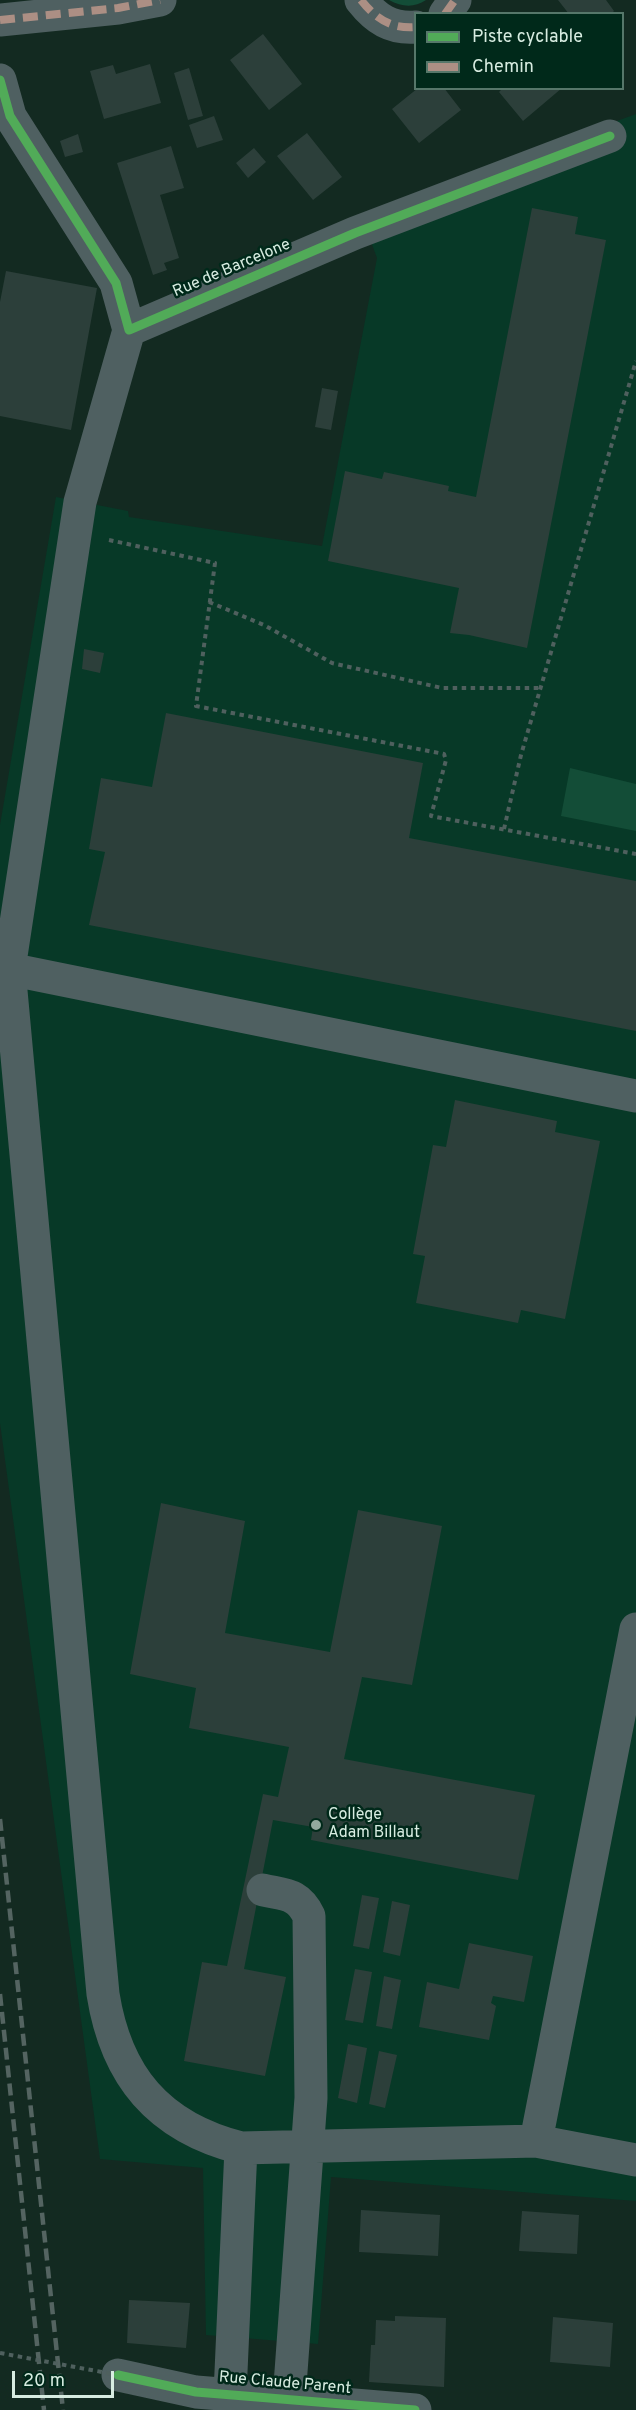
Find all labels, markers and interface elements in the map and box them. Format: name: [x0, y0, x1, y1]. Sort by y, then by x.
legend: [414, 12, 624, 90]
text: Piste cyclable: [472, 26, 583, 49]
text: Chemin: [472, 56, 534, 79]
street label: Rue de Barcelone: [170, 236, 294, 302]
place label: Collège Adam Billaut: [328, 1806, 420, 1844]
marker: Collège Adam Billaut: [309, 1818, 323, 1832]
scale bar: [15, 2359, 117, 2397]
street label: Rue Claude Parent: [218, 2369, 352, 2399]
text: 20 m: [23, 2370, 65, 2393]

